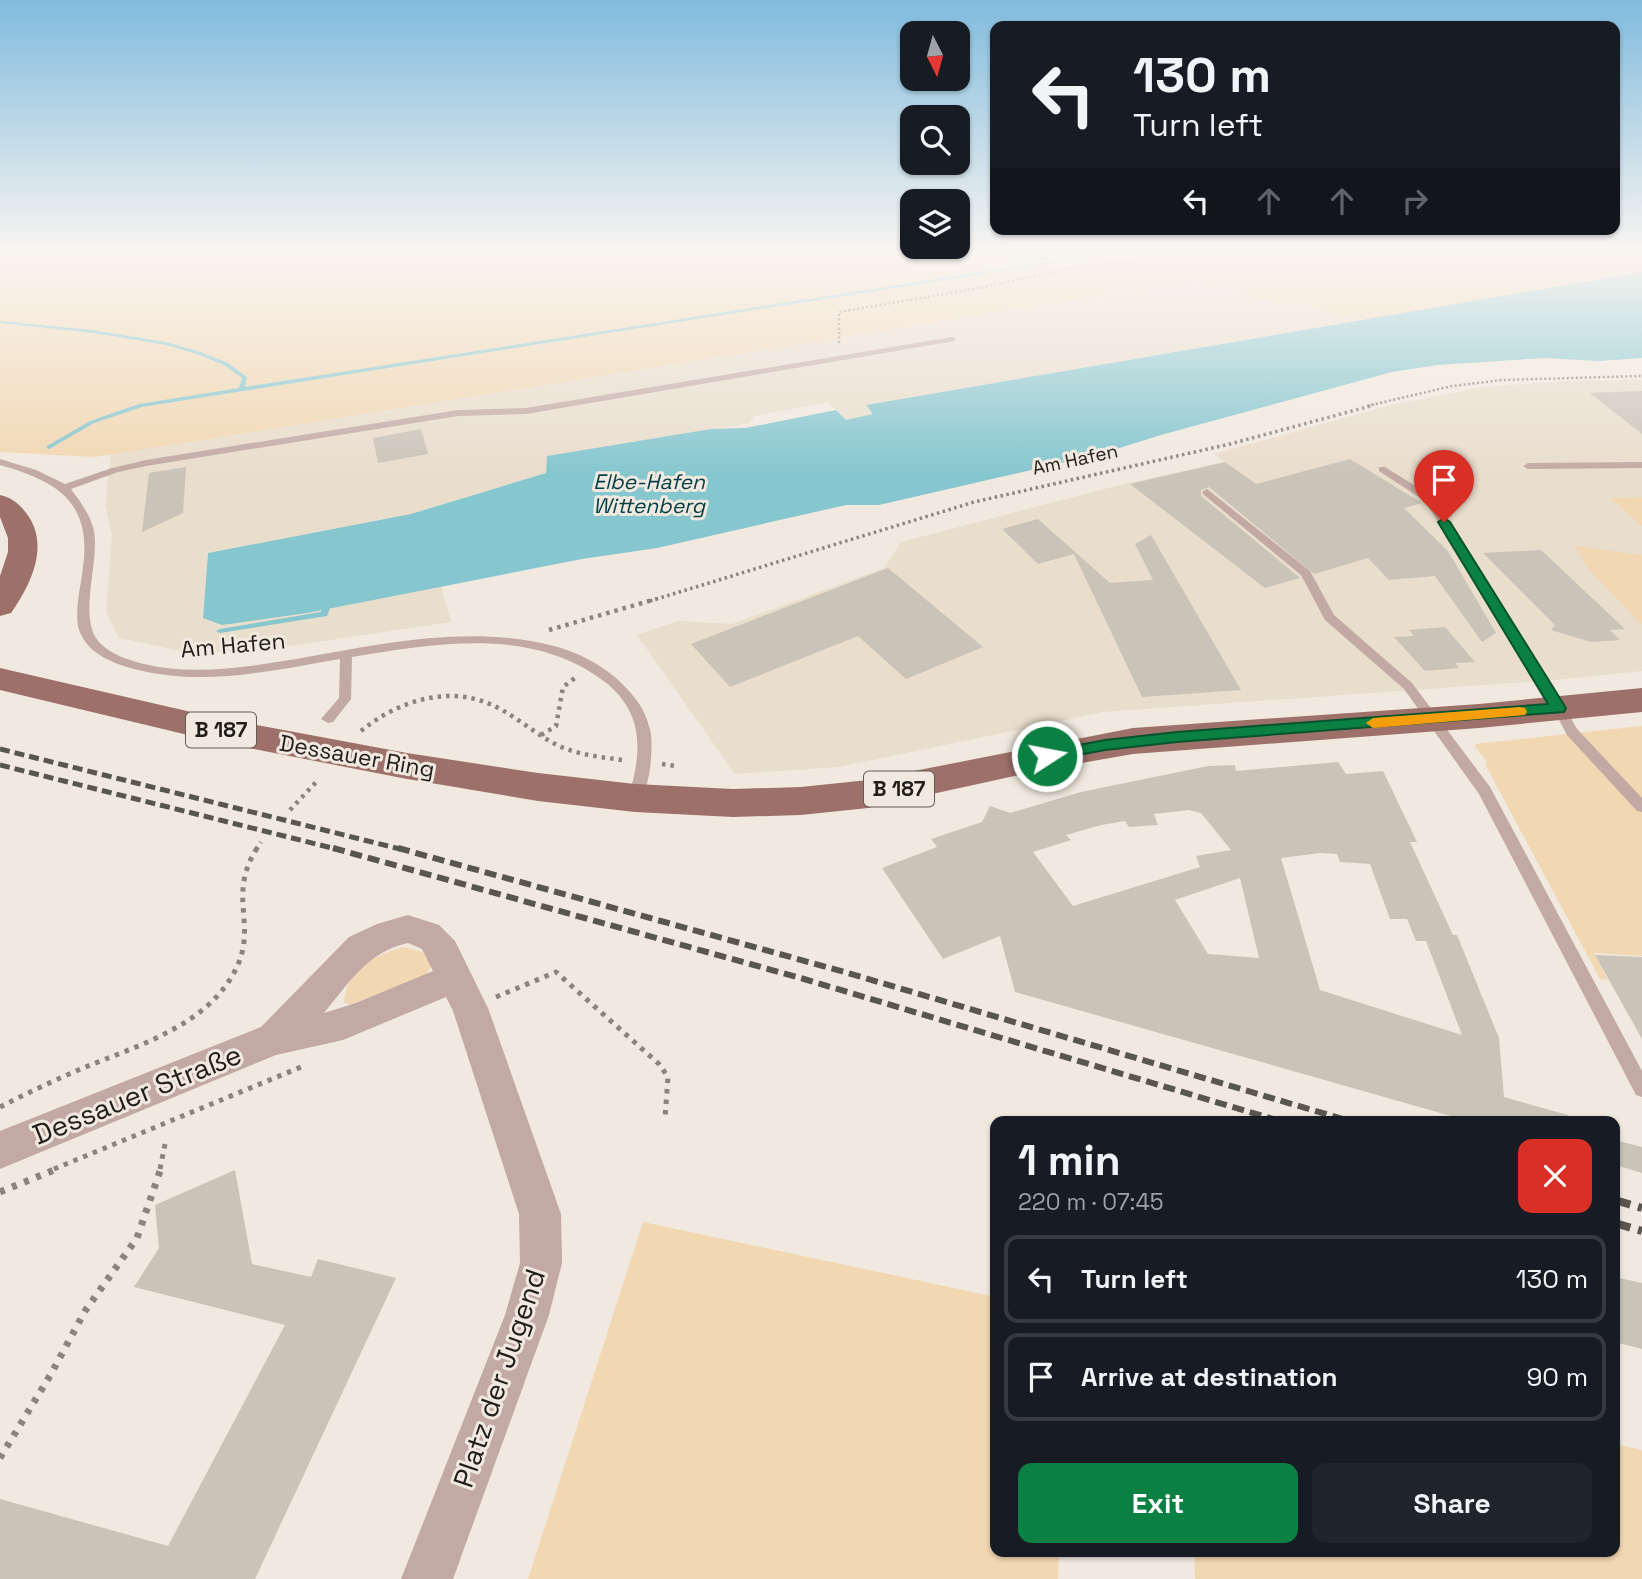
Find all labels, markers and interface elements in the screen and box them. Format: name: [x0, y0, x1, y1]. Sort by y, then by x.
north arrow: [900, 21, 970, 91]
map controls: [900, 21, 970, 259]
text: 130 m: [1133, 44, 1271, 106]
icon: left: [1018, 49, 1109, 140]
button: search: [900, 105, 970, 175]
text: Turn left: [1133, 105, 1263, 145]
icon: left: [1177, 182, 1215, 220]
icon: ahead: [1250, 182, 1288, 220]
icon: ahead: [1323, 182, 1361, 220]
icon: right: [1396, 182, 1434, 220]
button: layers: [900, 189, 970, 259]
street label: Am Hafen: [1030, 438, 1120, 481]
pin: [1414, 450, 1474, 522]
icon: arrive: [1425, 461, 1463, 499]
water label: Elbe-Hafen Wittenberg: [593, 468, 707, 519]
street label: Am Hafen: [179, 625, 287, 665]
road number: B 187: [186, 712, 256, 748]
position arrow: [1010, 719, 1084, 793]
street label: Dessauer Ring: [277, 728, 437, 784]
road number: B 187: [864, 772, 934, 806]
street label: Dessauer Straße: [27, 1036, 247, 1152]
text: 1 min: [1018, 1134, 1121, 1187]
button: close: [1518, 1139, 1592, 1213]
text: 220 m · 07:45: [1018, 1187, 1164, 1217]
icon: left: [1022, 1260, 1060, 1298]
text: Turn left: [1081, 1262, 1188, 1296]
text: 130 m: [1516, 1262, 1588, 1296]
street label: Platz der Jugend: [445, 1264, 553, 1492]
icon: arrive: [1022, 1358, 1060, 1396]
text: Arrive at destination: [1081, 1360, 1338, 1394]
text: 90 m: [1526, 1360, 1588, 1394]
button: Exit: [1018, 1463, 1298, 1543]
button: Share: [1312, 1463, 1592, 1543]

